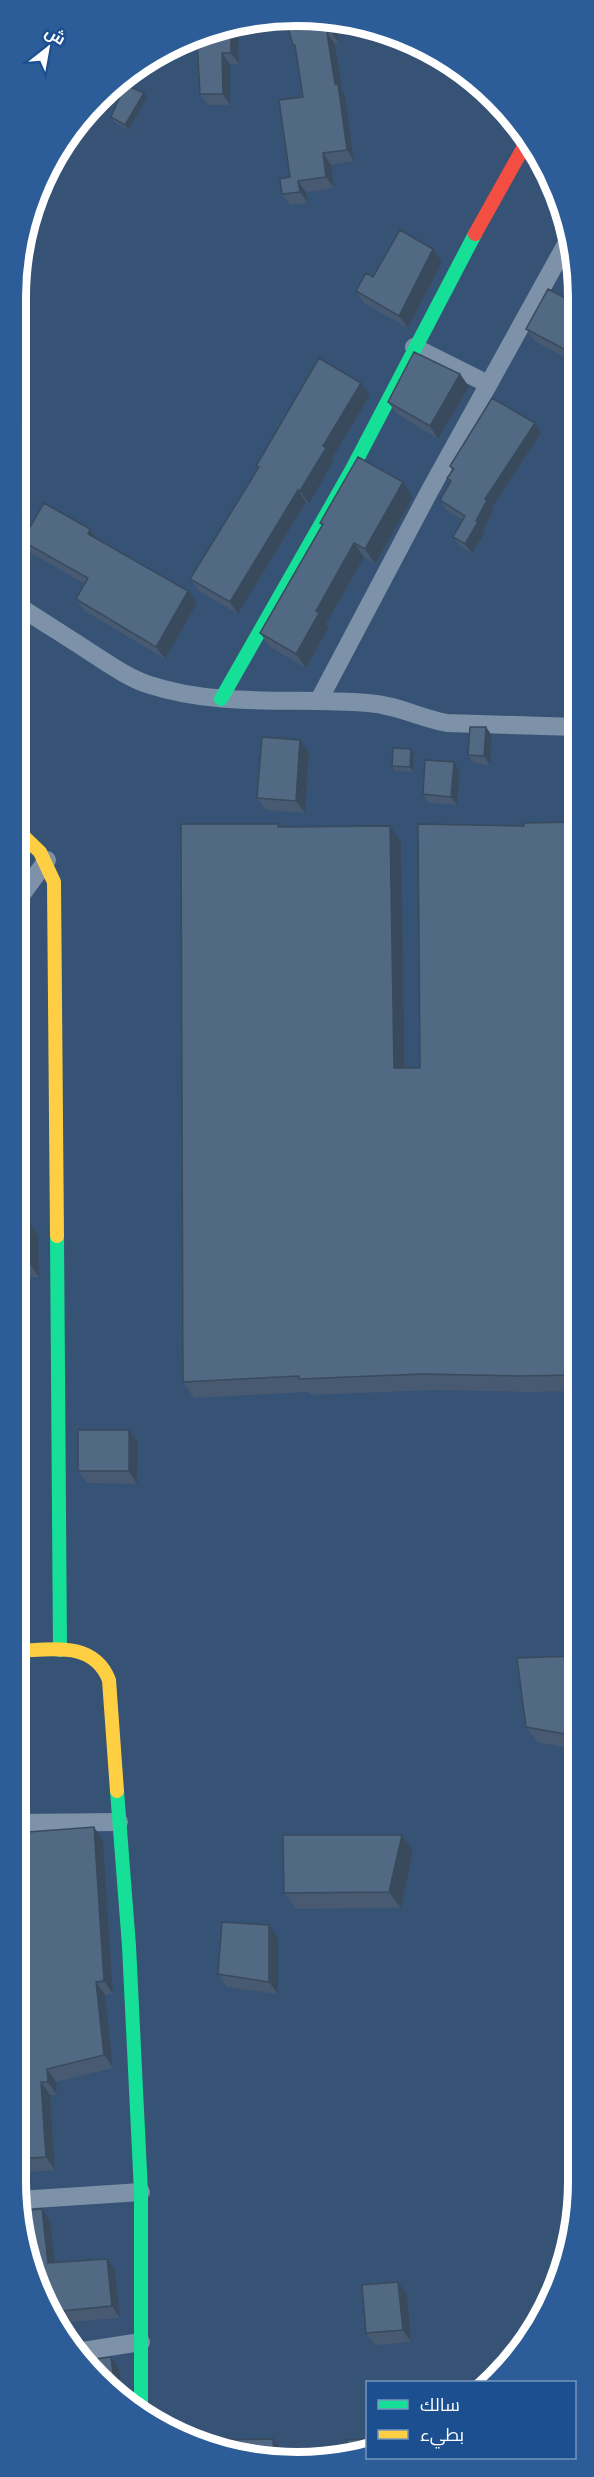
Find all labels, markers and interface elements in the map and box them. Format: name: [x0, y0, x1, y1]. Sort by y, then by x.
north arrow: [18, 18, 78, 78]
text: ش: [41, 21, 70, 50]
legend: [366, 2381, 576, 2459]
text: سالك: [420, 2393, 460, 2416]
text: بطيء: [420, 2423, 464, 2449]

